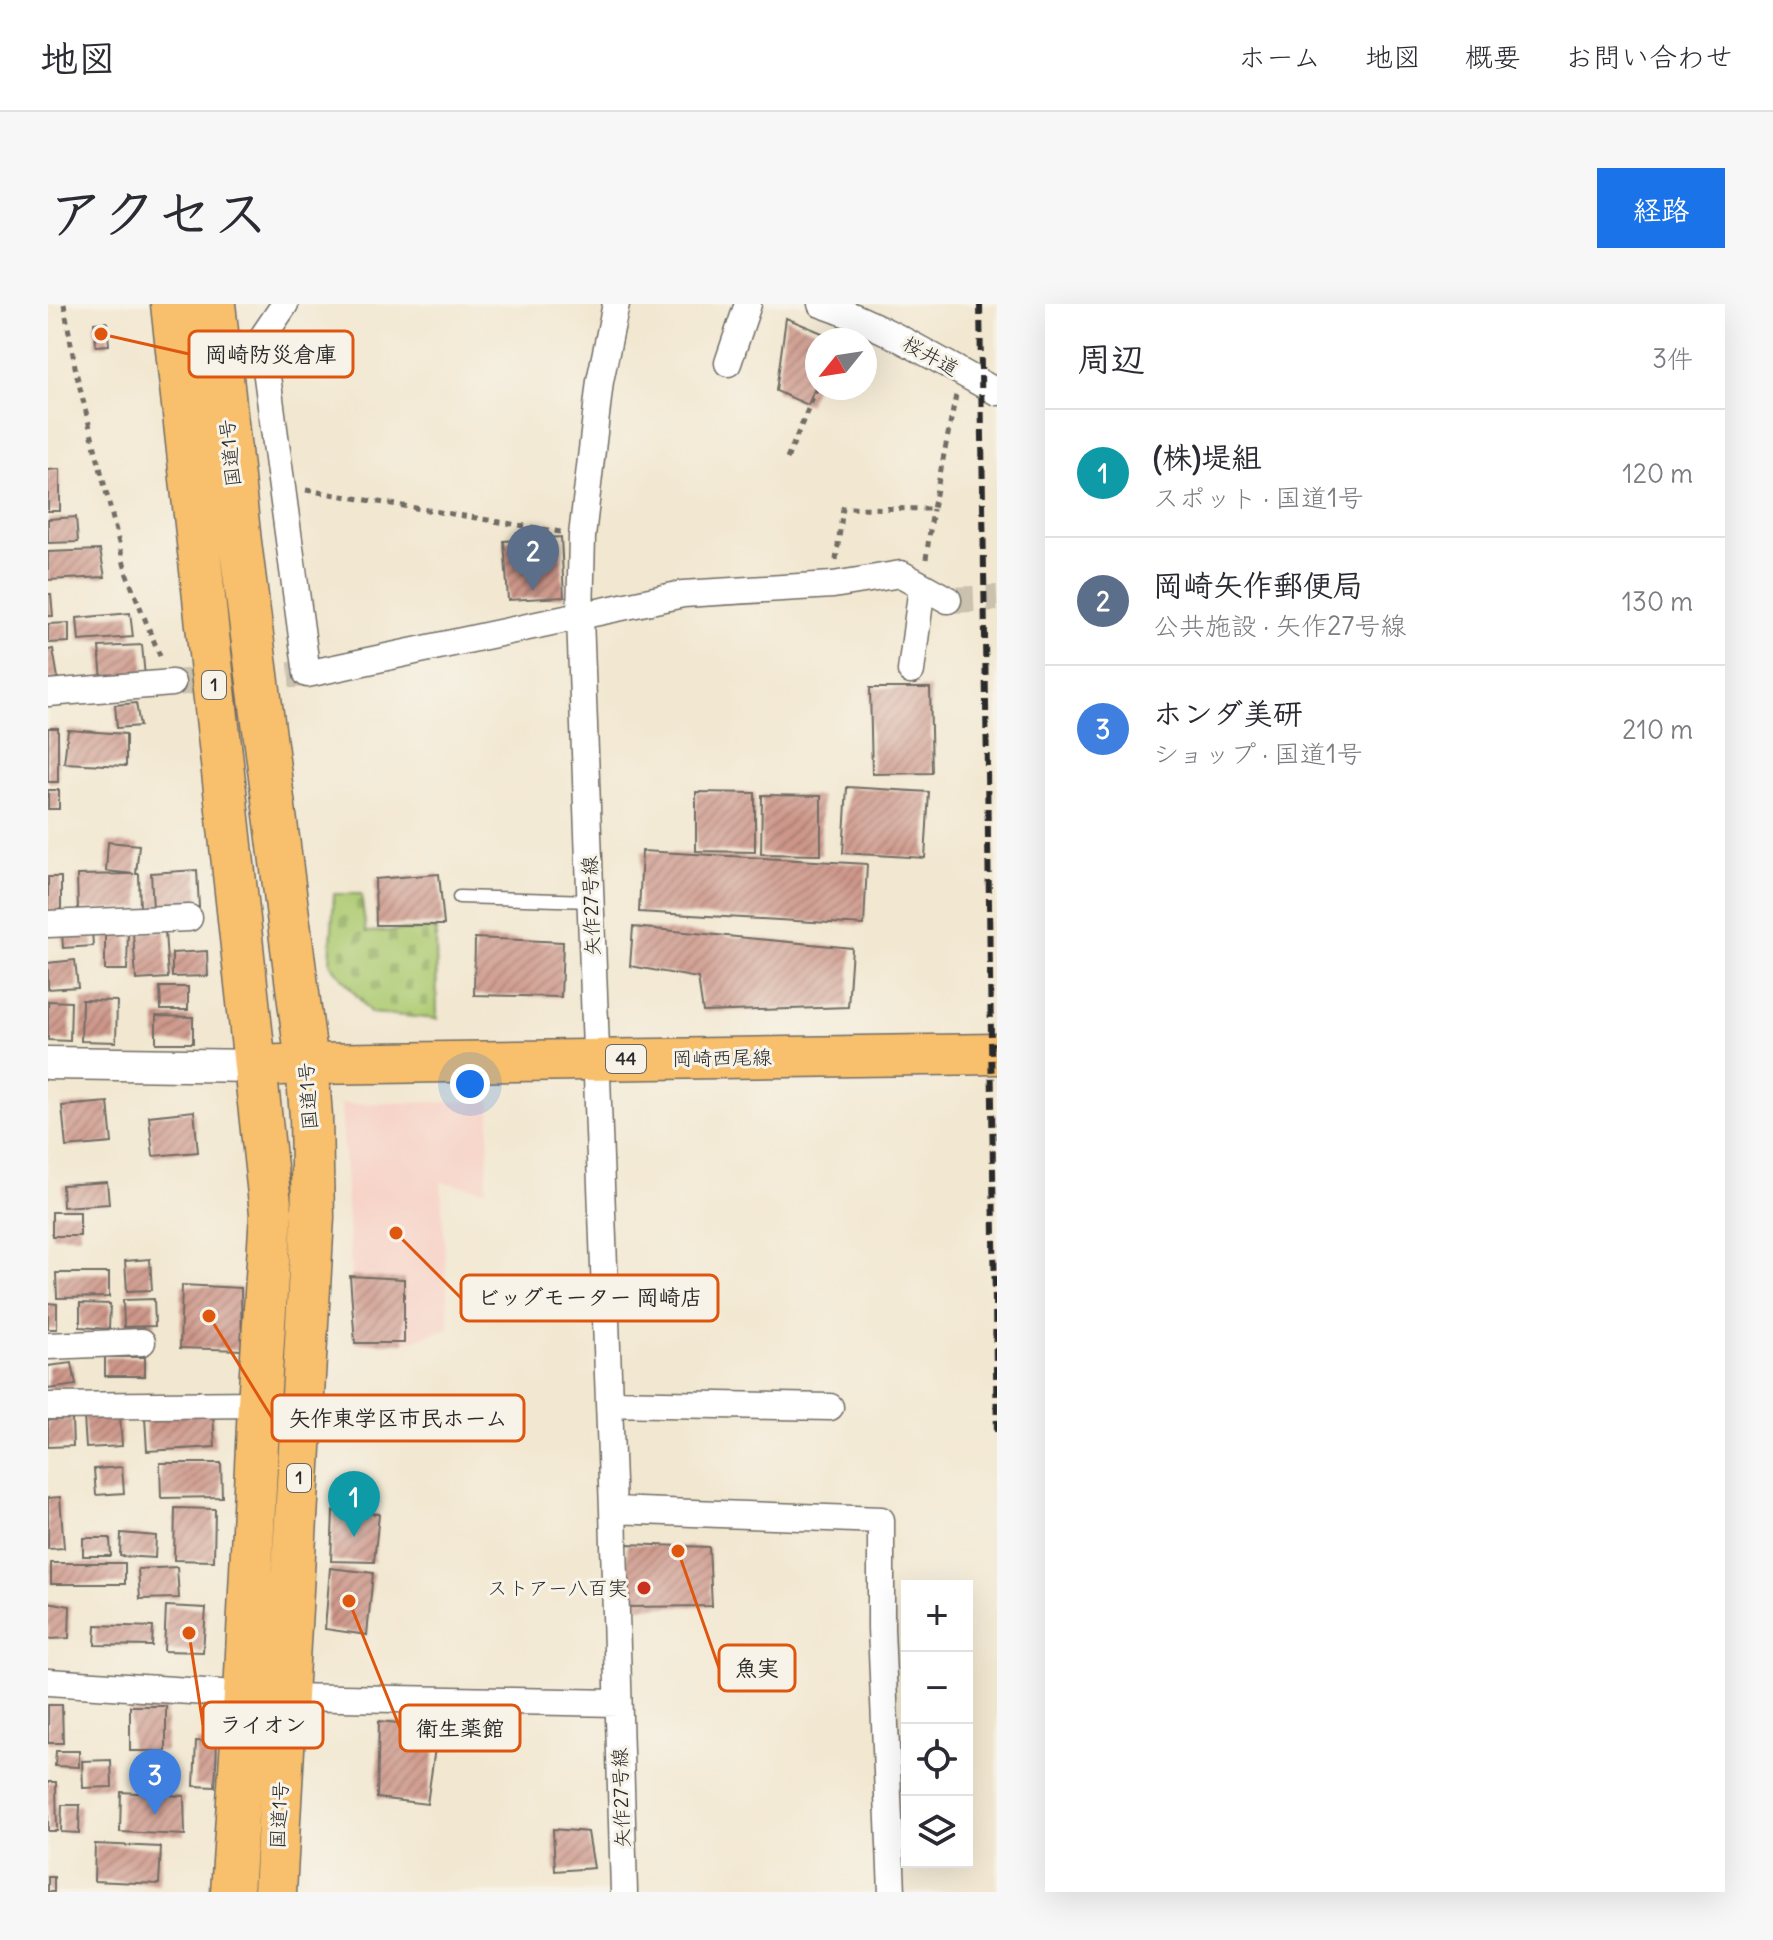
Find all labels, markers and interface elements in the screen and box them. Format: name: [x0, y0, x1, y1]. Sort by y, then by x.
text: 地図: [40, 35, 116, 82]
text: ホーム: [1238, 39, 1321, 75]
text: 地図: [1365, 39, 1421, 75]
text: 概要: [1465, 39, 1521, 75]
text: お問い合わせ: [1565, 39, 1733, 75]
button: 経路: [1597, 168, 1725, 248]
text: アクセス: [48, 178, 269, 248]
north arrow: [805, 328, 877, 400]
street label: 桜井道: [899, 330, 964, 381]
callout: 岡崎防災倉庫: [189, 331, 353, 377]
text: 周辺: [1077, 337, 1145, 380]
text: 岡崎防災倉庫: [205, 340, 337, 368]
text: 3件: [1652, 342, 1693, 375]
street label: 国道1号: [214, 418, 245, 488]
text: (株)堤組: [1153, 438, 1261, 476]
text: 1: [1098, 457, 1108, 490]
text: 120 m: [1622, 457, 1693, 490]
text: スポット · 国道1号: [1153, 481, 1363, 514]
pin: 2: [507, 525, 559, 591]
text: 岡崎矢作郵便局: [1153, 566, 1363, 604]
text: 2: [1096, 585, 1110, 618]
text: 130 m: [1622, 585, 1693, 618]
text: 公共施設 · 矢作27号線: [1153, 609, 1406, 642]
road number: 1: [202, 671, 226, 699]
text: ホンダ美研: [1153, 694, 1303, 732]
text: 3: [1096, 713, 1110, 746]
text: 210 m: [1622, 713, 1693, 746]
text: ショップ · 国道1号: [1153, 737, 1362, 770]
street label: 矢作27号線: [576, 855, 605, 957]
street label: 岡崎西尾線: [672, 1044, 772, 1071]
road number: 44: [606, 1045, 646, 1073]
street label: 国道1号: [293, 1061, 322, 1131]
your location: [450, 1064, 490, 1104]
callout: ビッグモーター 岡崎店: [461, 1275, 718, 1321]
text: ビッグモーター 岡崎店: [477, 1283, 703, 1311]
callout: 矢作東学区市民ホーム: [272, 1395, 524, 1441]
text: 矢作東学区市民ホーム: [288, 1404, 508, 1432]
road number: 1: [287, 1464, 311, 1492]
pin: 1: [328, 1471, 380, 1537]
place label: ストアー八百実: [487, 1575, 628, 1600]
marker: ストアー八百実: [635, 1579, 653, 1597]
map controls: [901, 1580, 973, 1868]
button: +: [901, 1580, 973, 1652]
callout: 魚実: [719, 1645, 795, 1691]
button: −: [901, 1652, 973, 1724]
text: 魚実: [735, 1654, 779, 1682]
callout: ライオン: [203, 1702, 323, 1748]
callout: 衛生薬館: [400, 1705, 520, 1751]
text: ライオン: [219, 1710, 307, 1738]
text: 衛生薬館: [416, 1714, 504, 1742]
button: locate: [901, 1724, 973, 1796]
street label: 矢作27号線: [606, 1747, 635, 1849]
pin: 3: [129, 1749, 181, 1815]
street label: 国道1号: [264, 1780, 293, 1850]
button: layers: [901, 1796, 973, 1868]

